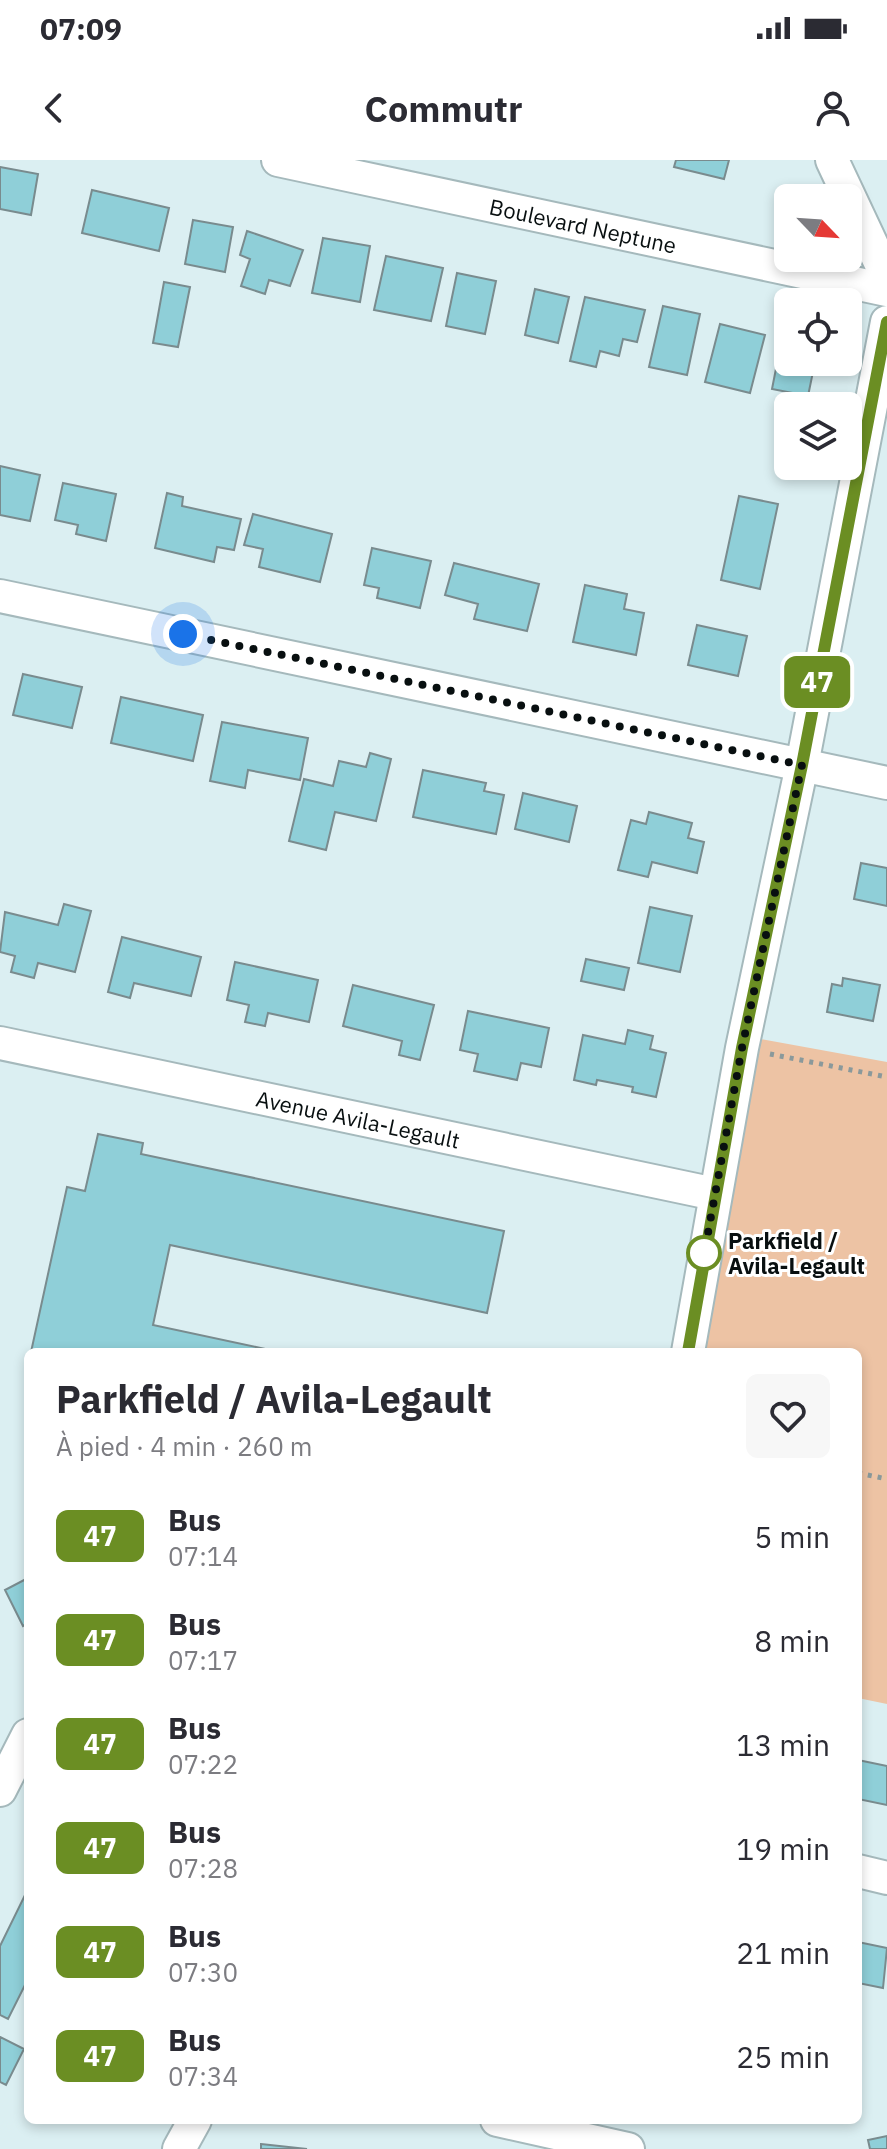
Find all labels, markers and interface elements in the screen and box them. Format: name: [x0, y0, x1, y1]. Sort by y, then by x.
text: 07:09: [40, 9, 122, 48]
text: Commutr: [365, 85, 522, 132]
icon: back: [32, 86, 76, 130]
icon: person: [811, 86, 855, 130]
north arrow: [774, 184, 862, 272]
map controls: [774, 184, 862, 480]
street label: Boulevard Neptune: [487, 191, 679, 259]
button: locate: [774, 288, 862, 376]
button: layers: [774, 392, 862, 480]
your location: [163, 614, 203, 654]
line badge: 47: [781, 656, 853, 708]
text: 47: [800, 663, 834, 700]
street label: Avenue Avila-Legault: [254, 1083, 463, 1154]
place label: Parkfield / Avila-Legault: [728, 1226, 865, 1280]
marker: Parkfield / Avila-Legault: [687, 1236, 721, 1270]
text: Parkfield / Avila-Legault: [56, 1374, 492, 1423]
button: heart: [746, 1374, 830, 1458]
text: À pied · 4 min · 260 m: [56, 1429, 313, 1463]
text: Bus: [168, 1500, 221, 1539]
text: 47: [83, 1517, 117, 1554]
text: 5 min: [754, 1517, 830, 1556]
text: 07:14: [168, 1539, 238, 1573]
text: Bus: [168, 1604, 221, 1643]
text: 47: [83, 1621, 117, 1658]
text: 8 min: [754, 1621, 830, 1660]
text: 07:17: [168, 1643, 238, 1677]
text: Bus: [168, 1708, 221, 1747]
text: 47: [83, 1725, 117, 1762]
text: 13 min: [736, 1725, 830, 1764]
text: 07:22: [168, 1747, 238, 1781]
text: Bus: [168, 1812, 221, 1851]
text: 47: [83, 1829, 117, 1866]
text: 19 min: [736, 1829, 830, 1868]
text: 07:28: [168, 1851, 238, 1885]
text: Bus: [168, 1916, 221, 1955]
text: 47: [83, 1933, 117, 1970]
text: 21 min: [736, 1933, 830, 1972]
text: 07:30: [168, 1955, 238, 1989]
text: Bus: [168, 2020, 221, 2059]
text: 47: [83, 2037, 117, 2074]
text: 25 min: [736, 2037, 830, 2076]
text: 07:34: [168, 2059, 238, 2093]

